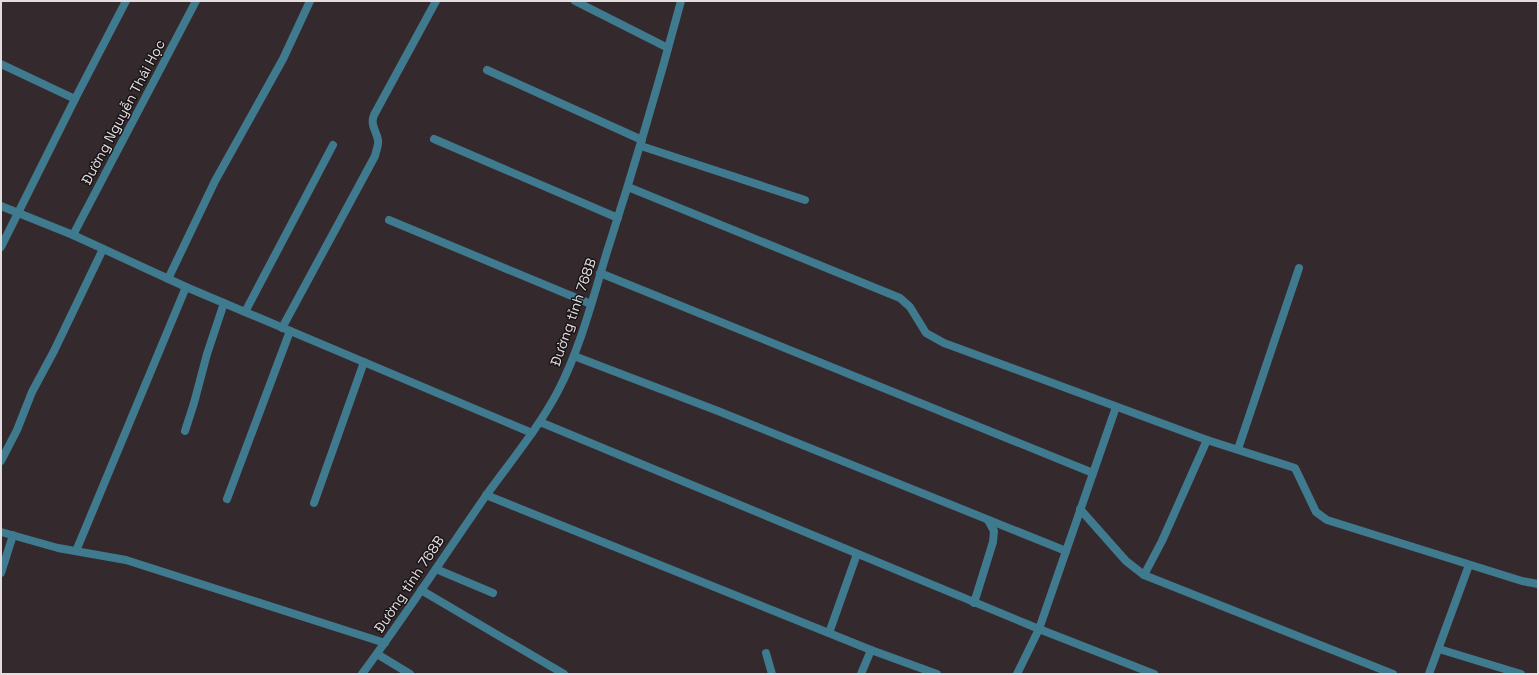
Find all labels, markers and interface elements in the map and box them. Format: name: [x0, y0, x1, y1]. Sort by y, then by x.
street label: Đường Nguyễn Thái Học: [77, 36, 169, 188]
street label: Đường tỉnh 768B: [546, 256, 600, 368]
street label: Đường tỉnh 768B: [370, 532, 448, 636]

